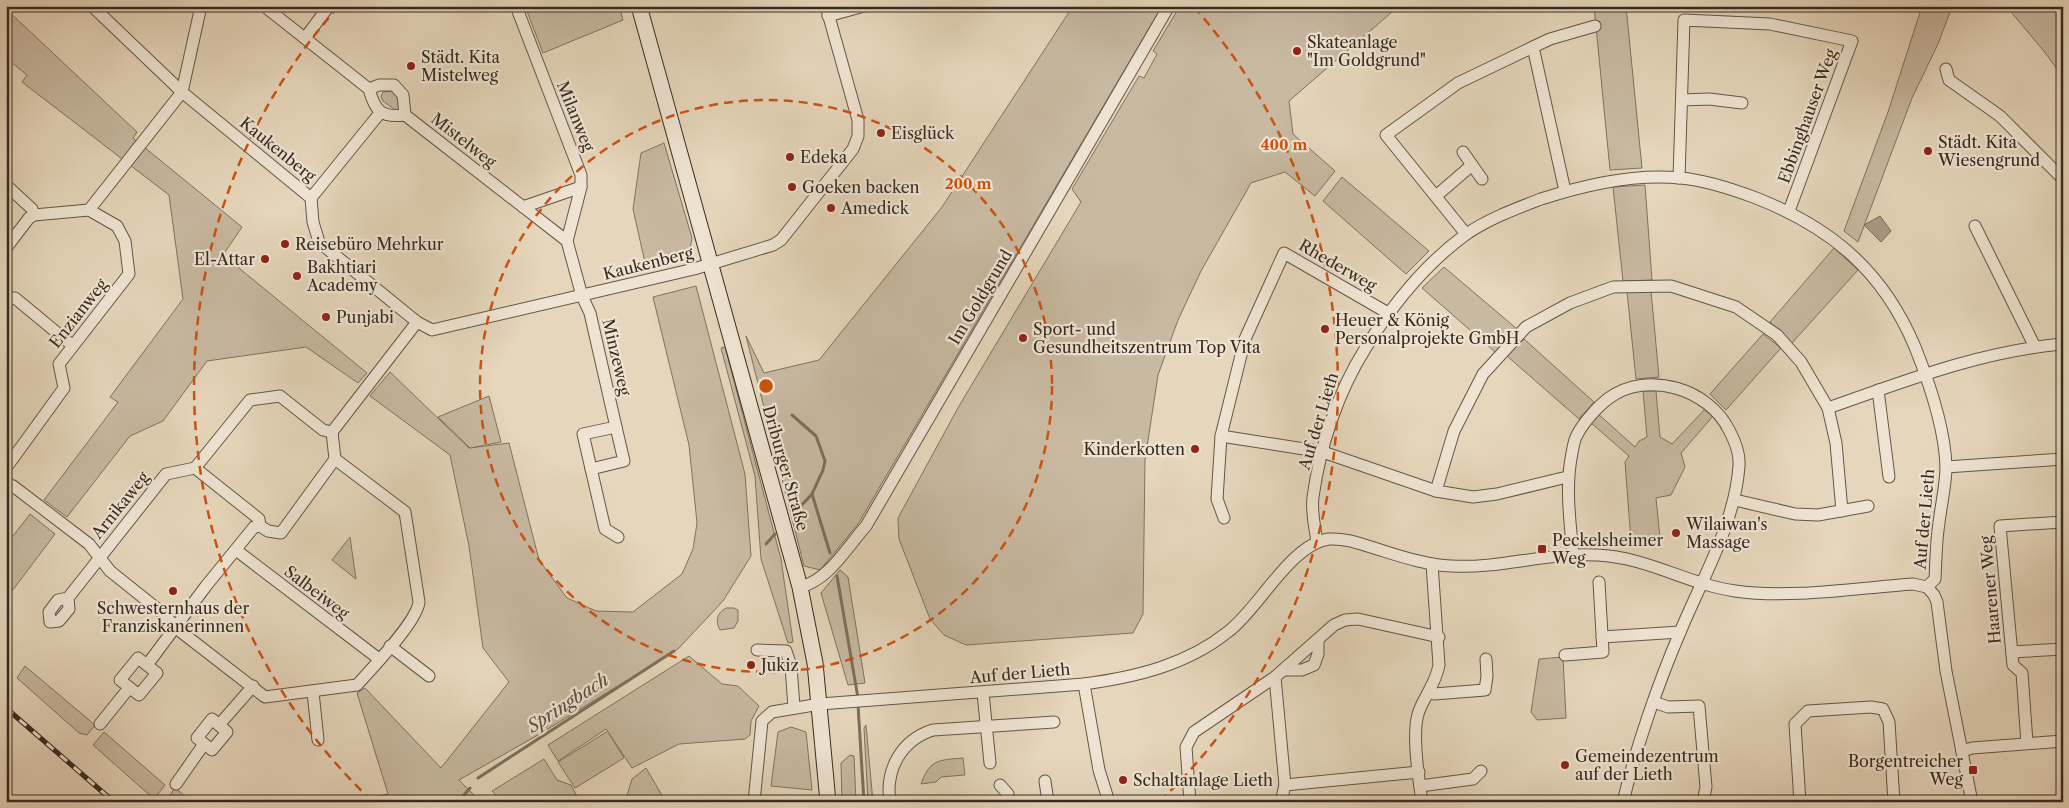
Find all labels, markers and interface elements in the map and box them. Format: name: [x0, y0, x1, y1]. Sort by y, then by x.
place label: Skateanlage "Im Goldgrund": [1307, 32, 1426, 70]
marker: Skateanlage "Im Goldgrund": [1291, 45, 1303, 57]
street label: Ebbinghauser Weg: [1773, 46, 1841, 186]
place label: Städt. Kita Mistelweg: [421, 47, 501, 85]
marker: Städt. Kita Mistelweg: [405, 60, 417, 72]
street label: Milanweg: [553, 78, 599, 155]
street label: Mistelweg: [427, 108, 501, 172]
street label: Kaukenberg: [236, 112, 320, 186]
place label: Eisglück: [891, 123, 955, 143]
marker: Eisglück: [875, 127, 887, 139]
place label: Städt. Kita Wiesengrund: [1937, 132, 2040, 170]
text: 400 m: [1261, 135, 1307, 154]
marker: Städt. Kita Wiesengrund: [1922, 145, 1934, 157]
place label: Edeka: [800, 147, 848, 167]
marker: Edeka: [784, 151, 796, 163]
text: 200 m: [945, 174, 991, 193]
place label: Goeken backen: [802, 177, 920, 197]
marker: Goeken backen: [786, 181, 798, 193]
place label: Amedick: [840, 198, 910, 218]
marker: Amedick: [825, 202, 837, 214]
place label: Reisebüro Mehrkur: [295, 234, 444, 254]
street label: Rhederweg: [1296, 235, 1381, 296]
marker: Reisebüro Mehrkur: [279, 238, 291, 250]
street label: Kaukenberg: [601, 242, 696, 284]
street label: Im Goldgrund: [944, 246, 1016, 348]
place label: El-Attar: [194, 249, 255, 269]
marker: El-Attar: [259, 253, 271, 265]
place label: Bakhtiari Academy: [306, 257, 379, 295]
marker: Bakhtiari Academy: [291, 270, 303, 282]
street label: Enzianweg: [45, 274, 112, 352]
place label: Punjabi: [336, 307, 394, 327]
place label: Heuer & König Personalprojekte GmbH: [1335, 310, 1519, 348]
marker: Punjabi: [320, 311, 332, 323]
street label: Minzeweg: [598, 317, 636, 398]
place label: Sport- und Gesundheitszentrum Top Vita: [1033, 319, 1261, 357]
marker: Heuer & König Personalprojekte GmbH: [1319, 323, 1331, 335]
marker: Sport- und Gesundheitszentrum Top Vita: [1017, 332, 1029, 344]
street label: Auf der Lieth: [1293, 370, 1342, 473]
centre of rings: [757, 377, 775, 395]
street label: Driburger Straße: [759, 403, 813, 533]
place label: Kinderkotten: [1083, 439, 1185, 459]
marker: Kinderkotten: [1189, 443, 1201, 455]
street label: Arnikaweg: [86, 467, 153, 543]
street label: Auf der Lieth: [1910, 468, 1938, 571]
place label: Wilaiwan's Massage: [1685, 514, 1768, 552]
marker: Wilaiwan's Massage: [1670, 527, 1682, 539]
place label: Peckelsheimer Weg: [1551, 530, 1664, 568]
street label: Haarener Weg: [1975, 534, 2005, 645]
marker: Peckelsheimer Weg: [1536, 543, 1548, 555]
street label: Salbeiweg: [281, 561, 354, 623]
marker: Schwesternhaus der Franziskanerinnen: [167, 585, 179, 597]
place label: Schwesternhaus der Franziskanerinnen: [97, 598, 250, 636]
place label: Jukiz: [758, 655, 799, 675]
marker: Jukiz: [745, 659, 757, 671]
street label: Auf der Lieth: [968, 659, 1071, 687]
water label: Springbach: [522, 669, 613, 738]
place label: Gemeindezentrum auf der Lieth: [1575, 746, 1719, 784]
place label: Borgentreicher Weg: [1848, 751, 1964, 789]
marker: Gemeindezentrum auf der Lieth: [1559, 759, 1571, 771]
marker: Borgentreicher Weg: [1967, 764, 1979, 776]
place label: Schaltanlage Lieth: [1133, 770, 1273, 790]
marker: Schaltanlage Lieth: [1117, 774, 1129, 786]

